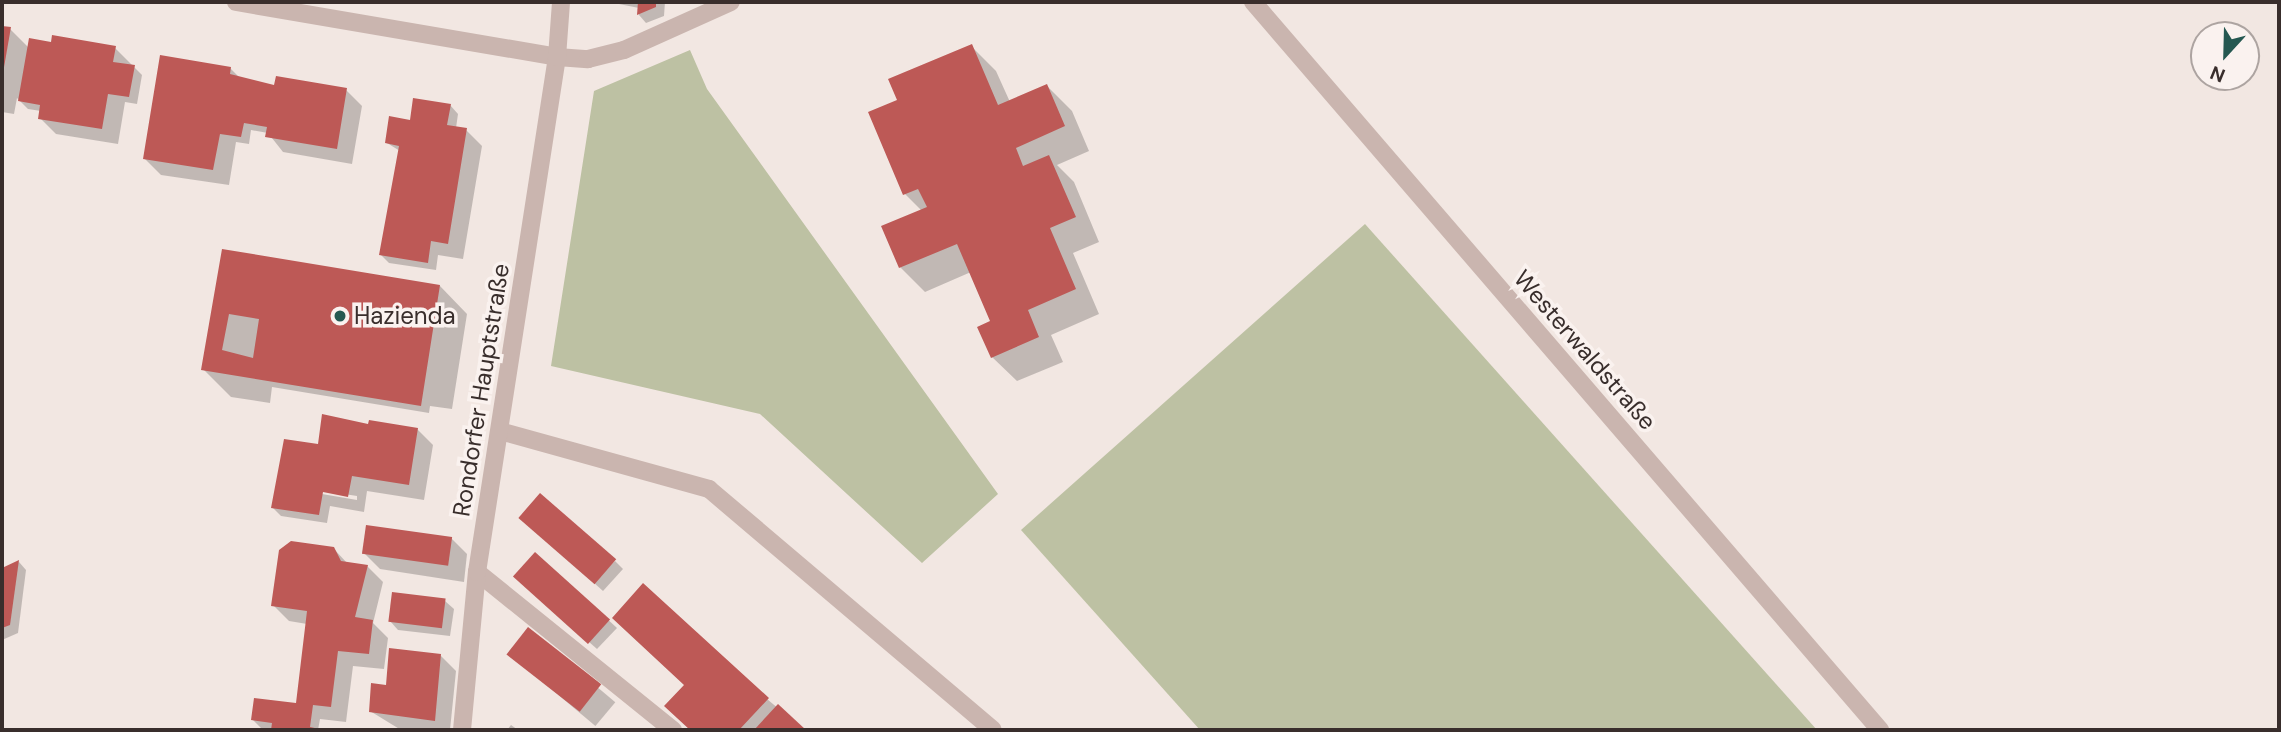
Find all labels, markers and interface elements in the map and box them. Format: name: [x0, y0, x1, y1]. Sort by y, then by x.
north arrow: [2190, 21, 2260, 91]
text: N: [2207, 60, 2229, 88]
street label: Rondorfer Hauptstraße: [447, 262, 515, 518]
street label: Westerwaldstraße: [1508, 264, 1662, 436]
place label: Hazienda: [354, 302, 456, 330]
marker: Hazienda: [332, 308, 348, 324]

